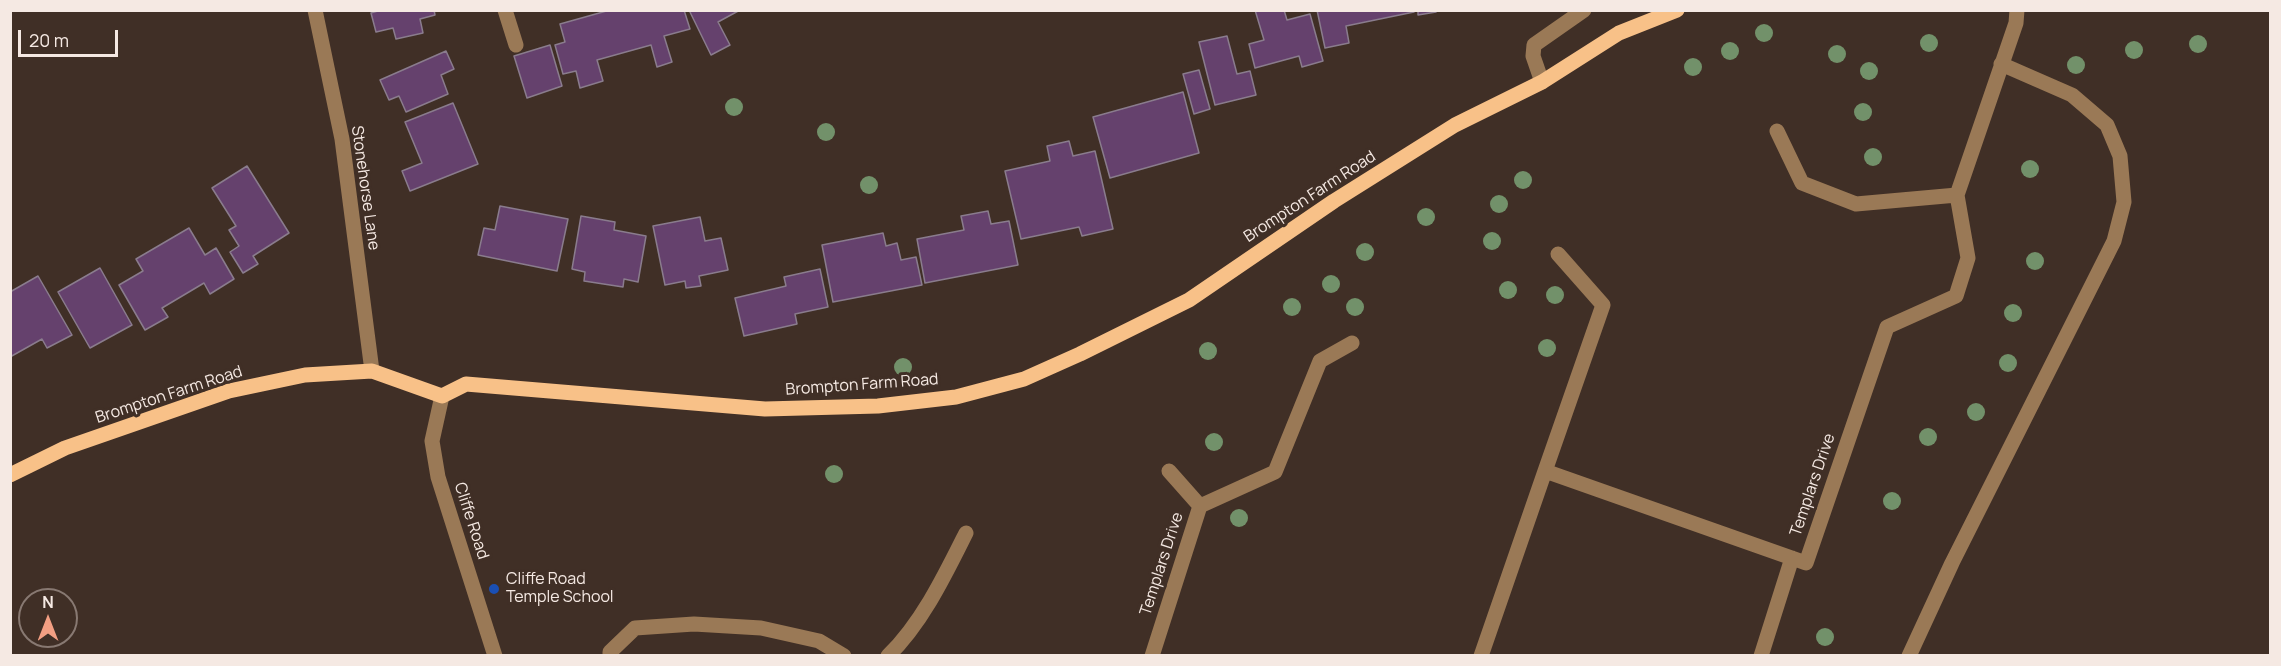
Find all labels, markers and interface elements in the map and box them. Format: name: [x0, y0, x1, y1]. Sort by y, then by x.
scale bar: [21, 18, 122, 56]
text: 20 m: [29, 28, 69, 52]
street label: Stonehorse Lane: [347, 125, 383, 251]
street label: Brompton Farm Road: [1241, 147, 1379, 247]
street label: Brompton Farm Road: [93, 362, 245, 428]
street label: Brompton Farm Road: [785, 370, 939, 400]
street label: Templars Drive: [1786, 431, 1840, 539]
street label: Cliffe Road: [450, 480, 492, 562]
street label: Templars Drive: [1136, 510, 1188, 618]
place label: Cliffe Road Temple School: [506, 570, 614, 608]
marker: Cliffe Road Temple School: [487, 582, 501, 596]
north arrow: [18, 588, 78, 648]
text: N: [42, 591, 54, 613]

